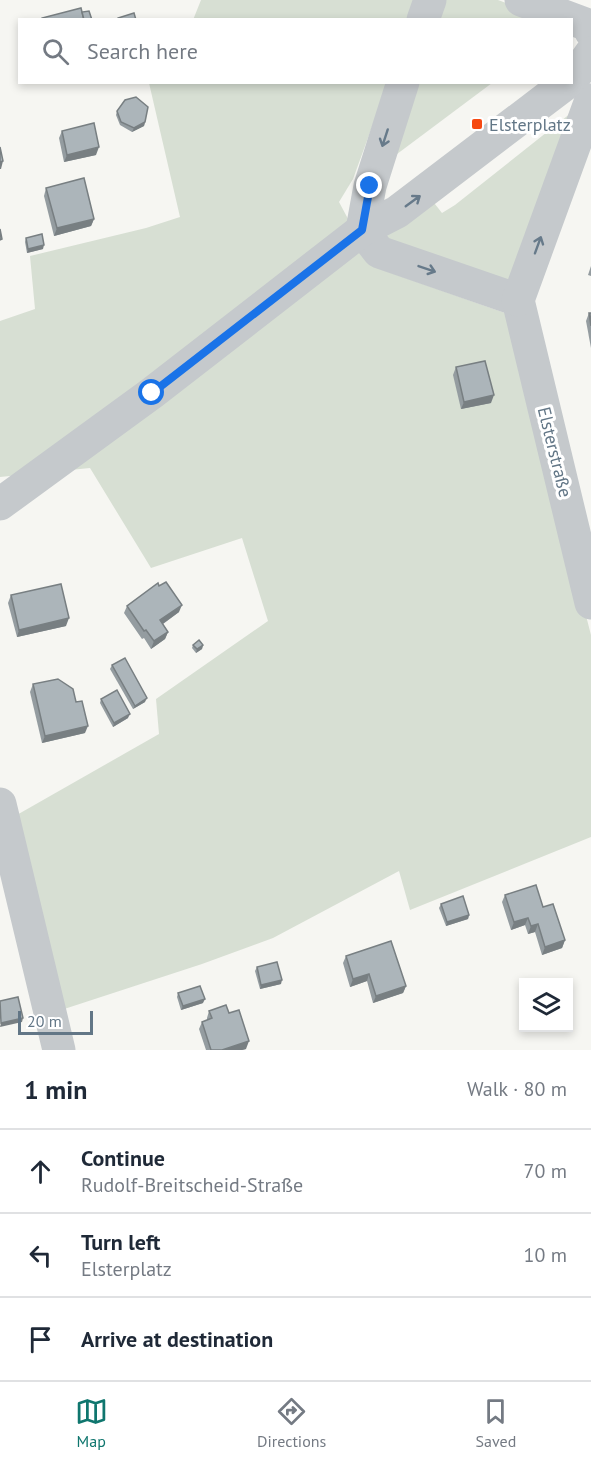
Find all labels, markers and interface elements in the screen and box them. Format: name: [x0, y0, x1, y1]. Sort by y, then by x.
search box: [18, 18, 573, 84]
icon: search: [39, 35, 72, 68]
text: Search here: [87, 37, 198, 65]
place label: Elsterplatz: [489, 113, 571, 136]
marker: Elsterplatz: [470, 117, 484, 131]
one-way arrow: [379, 128, 390, 147]
route end: [356, 172, 382, 198]
one-way arrow: [404, 195, 420, 208]
one-way arrow: [533, 236, 544, 255]
one-way arrow: [417, 264, 436, 275]
route start: [138, 379, 164, 405]
street label: Elsterstraße: [533, 404, 577, 500]
map controls: [519, 978, 573, 1032]
button: layers: [519, 978, 573, 1032]
scale bar: [18, 1008, 93, 1036]
text: 20 m: [27, 1011, 62, 1031]
text: 1 min: [24, 1073, 87, 1106]
text: Walk · 80 m: [467, 1076, 567, 1102]
text: Continue: [81, 1144, 165, 1172]
icon: ahead: [24, 1155, 57, 1188]
text: 70 m: [524, 1158, 567, 1184]
text: Rudolf-Breitscheid-Straße: [81, 1172, 303, 1198]
text: Turn left: [81, 1228, 161, 1256]
icon: left: [24, 1239, 57, 1272]
text: 10 m: [524, 1242, 567, 1268]
text: Elsterplatz: [81, 1256, 172, 1282]
icon: arrive: [24, 1323, 57, 1356]
text: Arrive at destination: [81, 1325, 273, 1353]
tab: Map: [75, 1395, 108, 1451]
tab: Directions: [257, 1395, 326, 1451]
tab: Saved: [476, 1395, 516, 1451]

